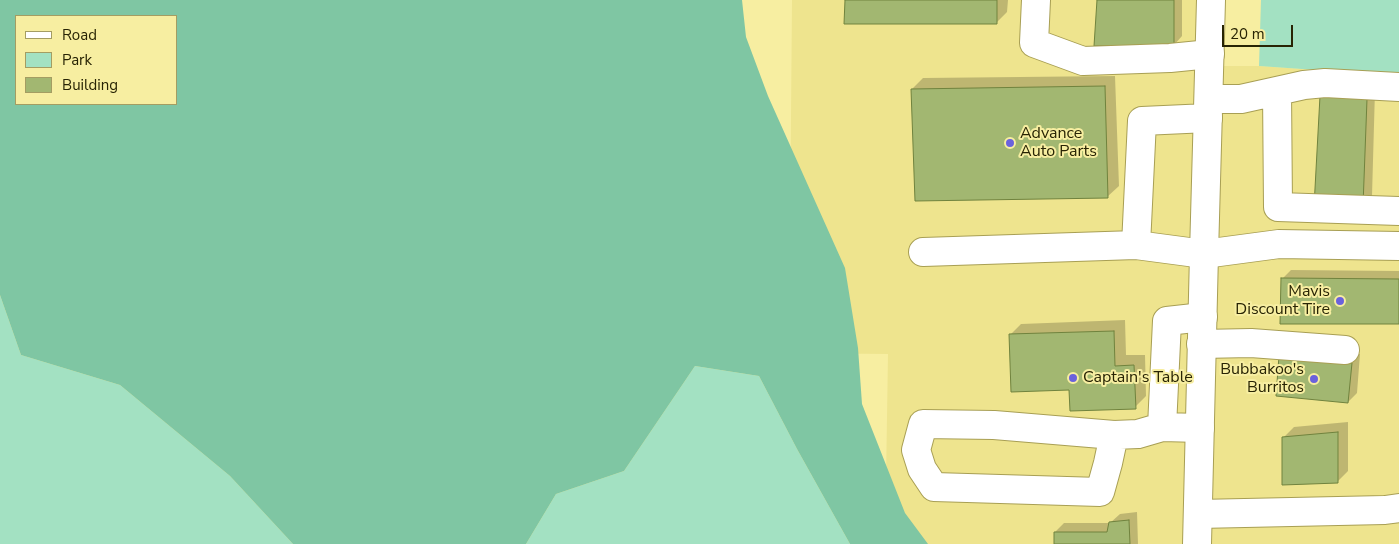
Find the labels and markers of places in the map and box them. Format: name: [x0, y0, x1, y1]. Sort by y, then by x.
place label: Advance Auto Parts: [1020, 124, 1097, 162]
marker: Advance Auto Parts: [1004, 137, 1016, 149]
place label: Mavis Discount Tire: [1235, 282, 1330, 320]
marker: Mavis Discount Tire: [1334, 295, 1346, 307]
place label: Bubbakoo's Burritos: [1220, 360, 1304, 398]
place label: Captain's Table: [1083, 368, 1193, 388]
marker: Captain's Table: [1067, 372, 1079, 384]
marker: Bubbakoo's Burritos: [1308, 373, 1320, 385]

